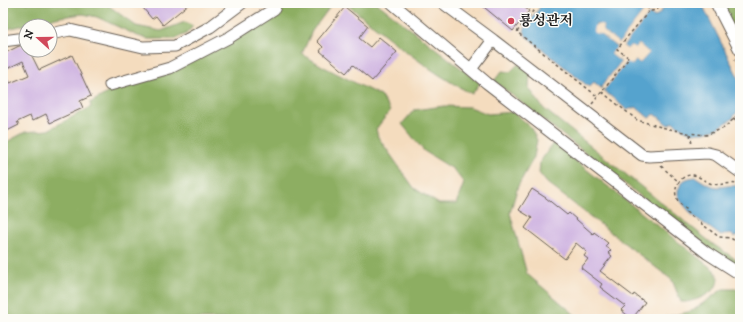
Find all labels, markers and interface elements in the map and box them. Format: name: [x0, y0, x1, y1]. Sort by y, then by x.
place label: 룡성관저: [519, 12, 573, 30]
marker: 룡성관저: [506, 16, 516, 26]
north arrow: [18, 18, 58, 58]
text: N: [21, 28, 38, 41]

